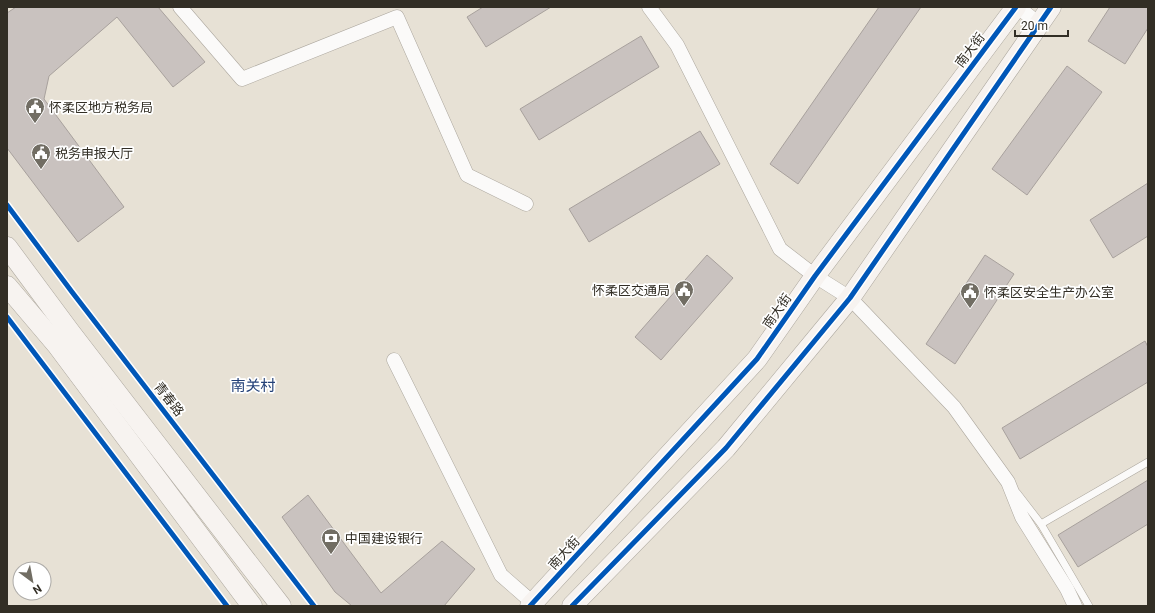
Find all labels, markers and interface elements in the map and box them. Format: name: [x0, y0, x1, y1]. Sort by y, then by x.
scale bar: [1015, 12, 1068, 38]
text: 20 m: [1021, 19, 1048, 33]
street label: 南大街: [952, 30, 988, 70]
public building icon: 怀柔区地方税务局: [24, 96, 46, 124]
place label: 怀柔区地方税务局: [49, 100, 153, 115]
public building icon: 税务申报大厅: [30, 142, 52, 170]
place label: 税务申报大厅: [55, 146, 133, 161]
public building icon: 怀柔区交通局: [673, 279, 695, 307]
public building icon: 怀柔区安全生产办公室: [959, 281, 981, 309]
place label: 怀柔区交通局: [592, 283, 670, 298]
place label: 怀柔区安全生产办公室: [984, 285, 1114, 300]
street label: 南大街: [760, 291, 794, 331]
district label: 南关村: [230, 377, 276, 395]
street label: 青春路: [151, 379, 187, 419]
bank icon: 中国建设银行: [320, 527, 342, 555]
place label: 中国建设银行: [345, 531, 423, 546]
street label: 南大街: [545, 533, 583, 573]
north arrow: [12, 561, 52, 601]
text: N: [30, 581, 44, 597]

